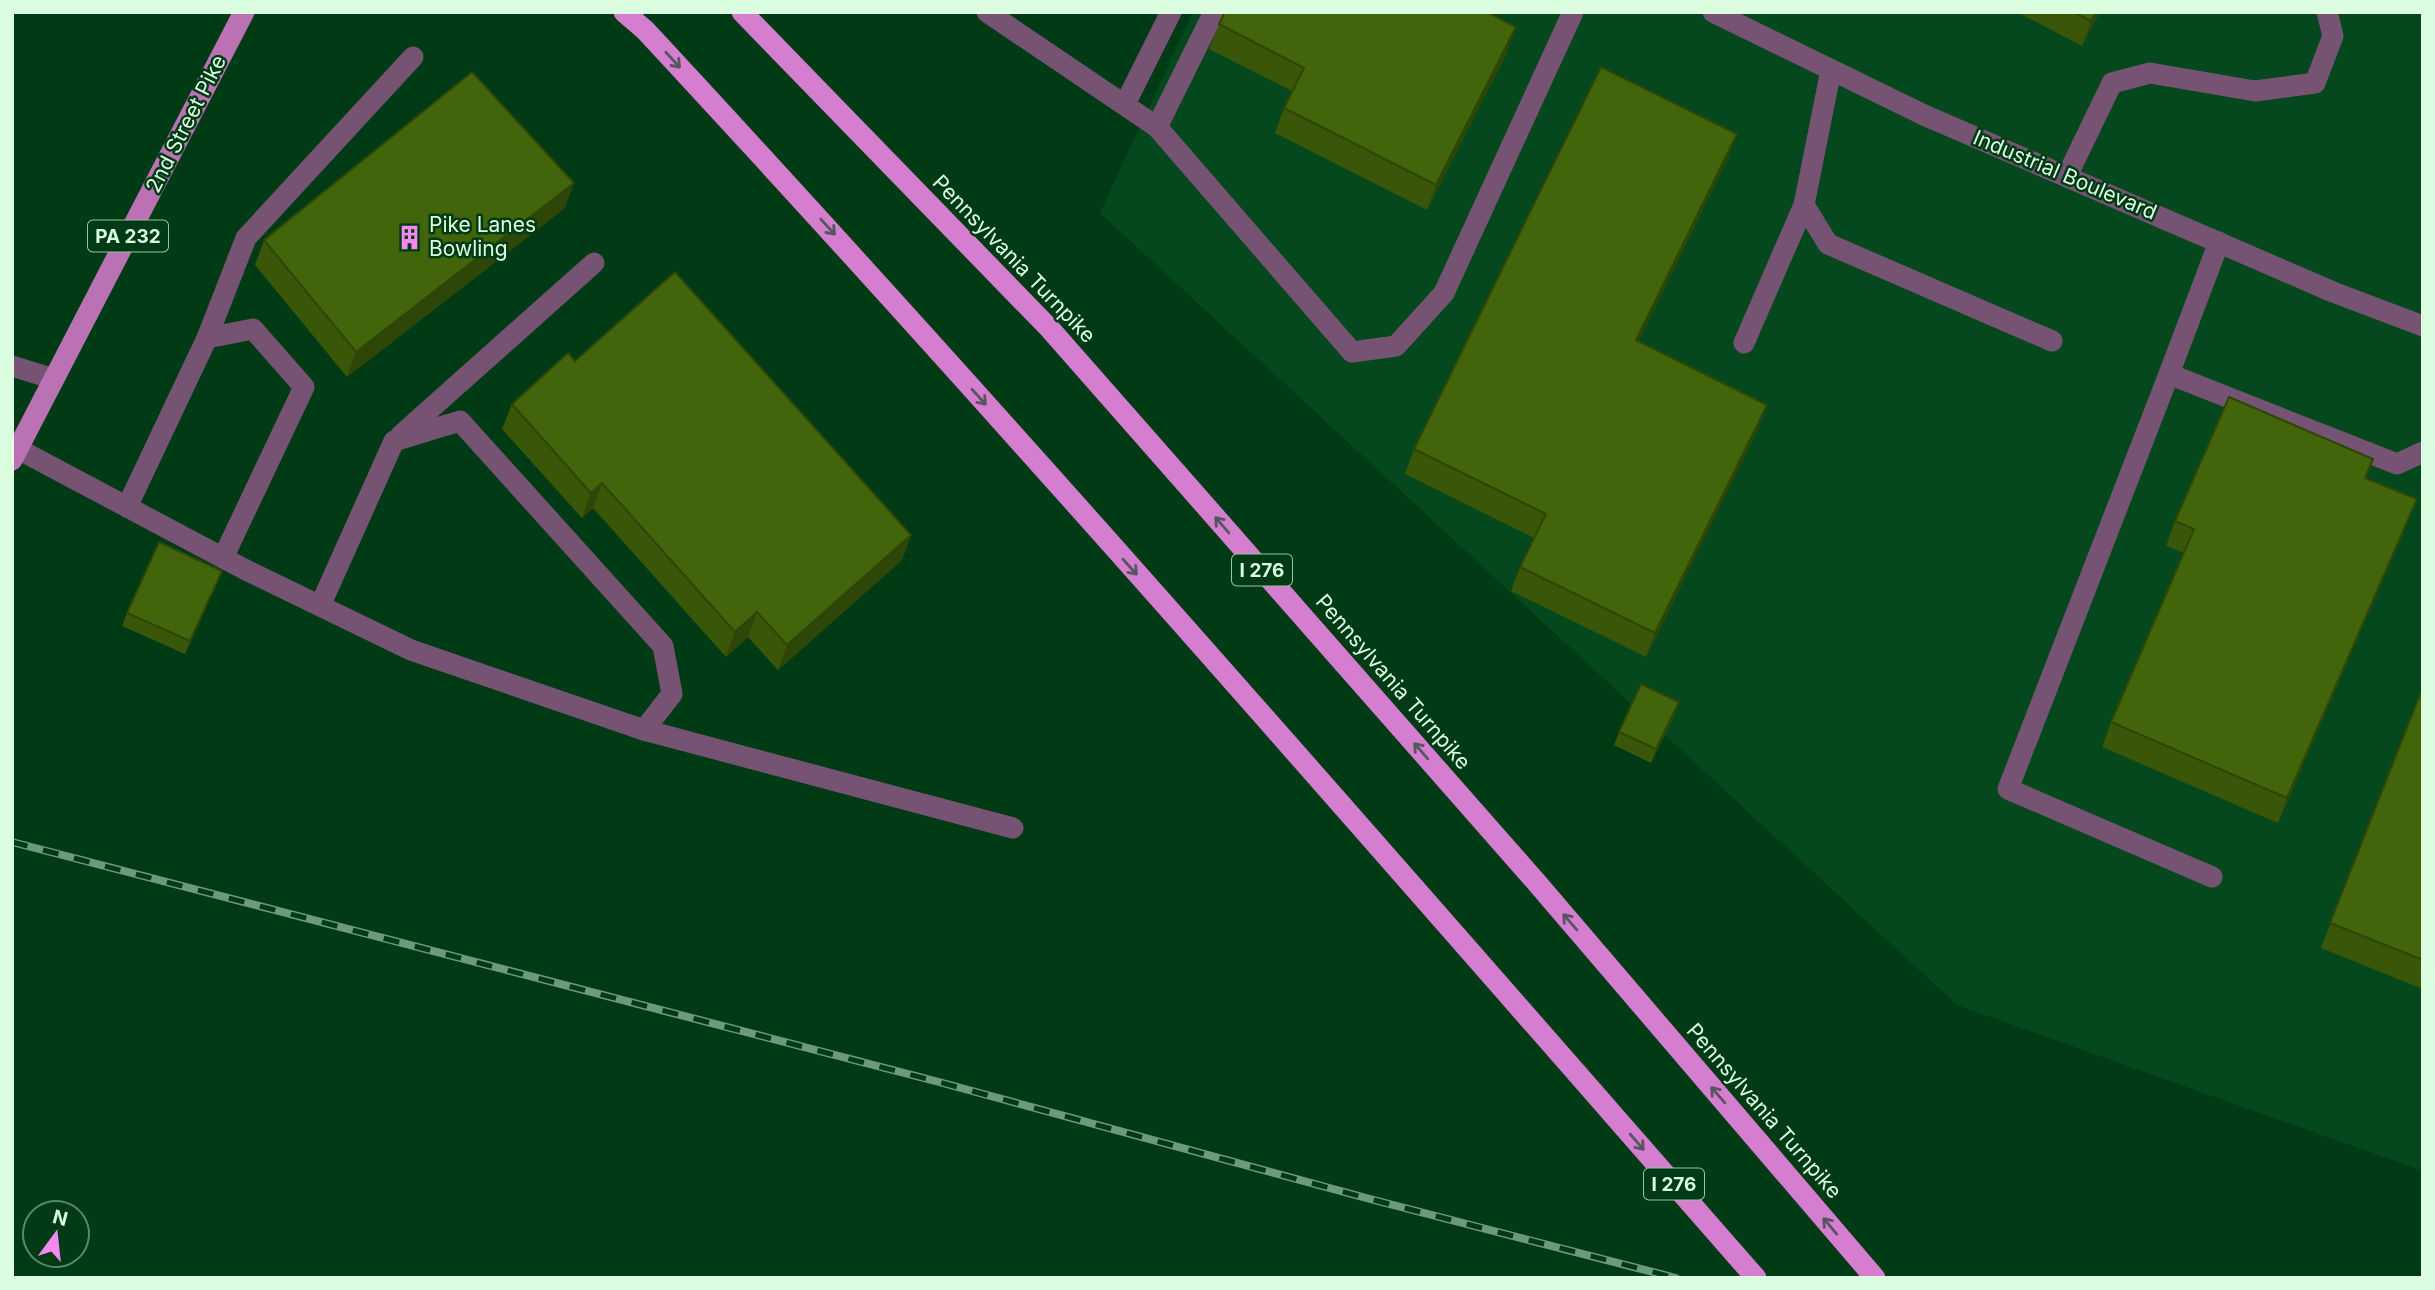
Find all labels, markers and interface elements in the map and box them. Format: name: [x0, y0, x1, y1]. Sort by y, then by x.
street label: 2nd Street Pike: [140, 51, 231, 197]
one-way arrow: [665, 51, 681, 69]
street label: Industrial Boulevard: [1970, 125, 2161, 225]
street label: Pennsylvania Turnpike: [928, 170, 1101, 348]
place label: Pike Lanes Bowling: [429, 212, 536, 261]
one-way arrow: [819, 218, 836, 235]
road number: PA 232: [88, 220, 168, 252]
building icon: Pike Lanes Bowling: [395, 223, 423, 251]
one-way arrow: [971, 387, 987, 405]
one-way arrow: [1214, 516, 1230, 534]
road number: I 276: [1232, 554, 1292, 586]
one-way arrow: [1122, 558, 1138, 576]
street label: Pennsylvania Turnpike: [1311, 589, 1476, 774]
one-way arrow: [1413, 742, 1429, 760]
one-way arrow: [1562, 913, 1578, 931]
street label: Pennsylvania Turnpike: [1682, 1018, 1847, 1203]
one-way arrow: [1710, 1086, 1726, 1104]
one-way arrow: [1629, 1133, 1645, 1151]
road number: I 276: [1644, 1168, 1704, 1200]
north arrow: [21, 1199, 91, 1269]
text: N: [50, 1205, 70, 1231]
one-way arrow: [1822, 1217, 1838, 1235]

